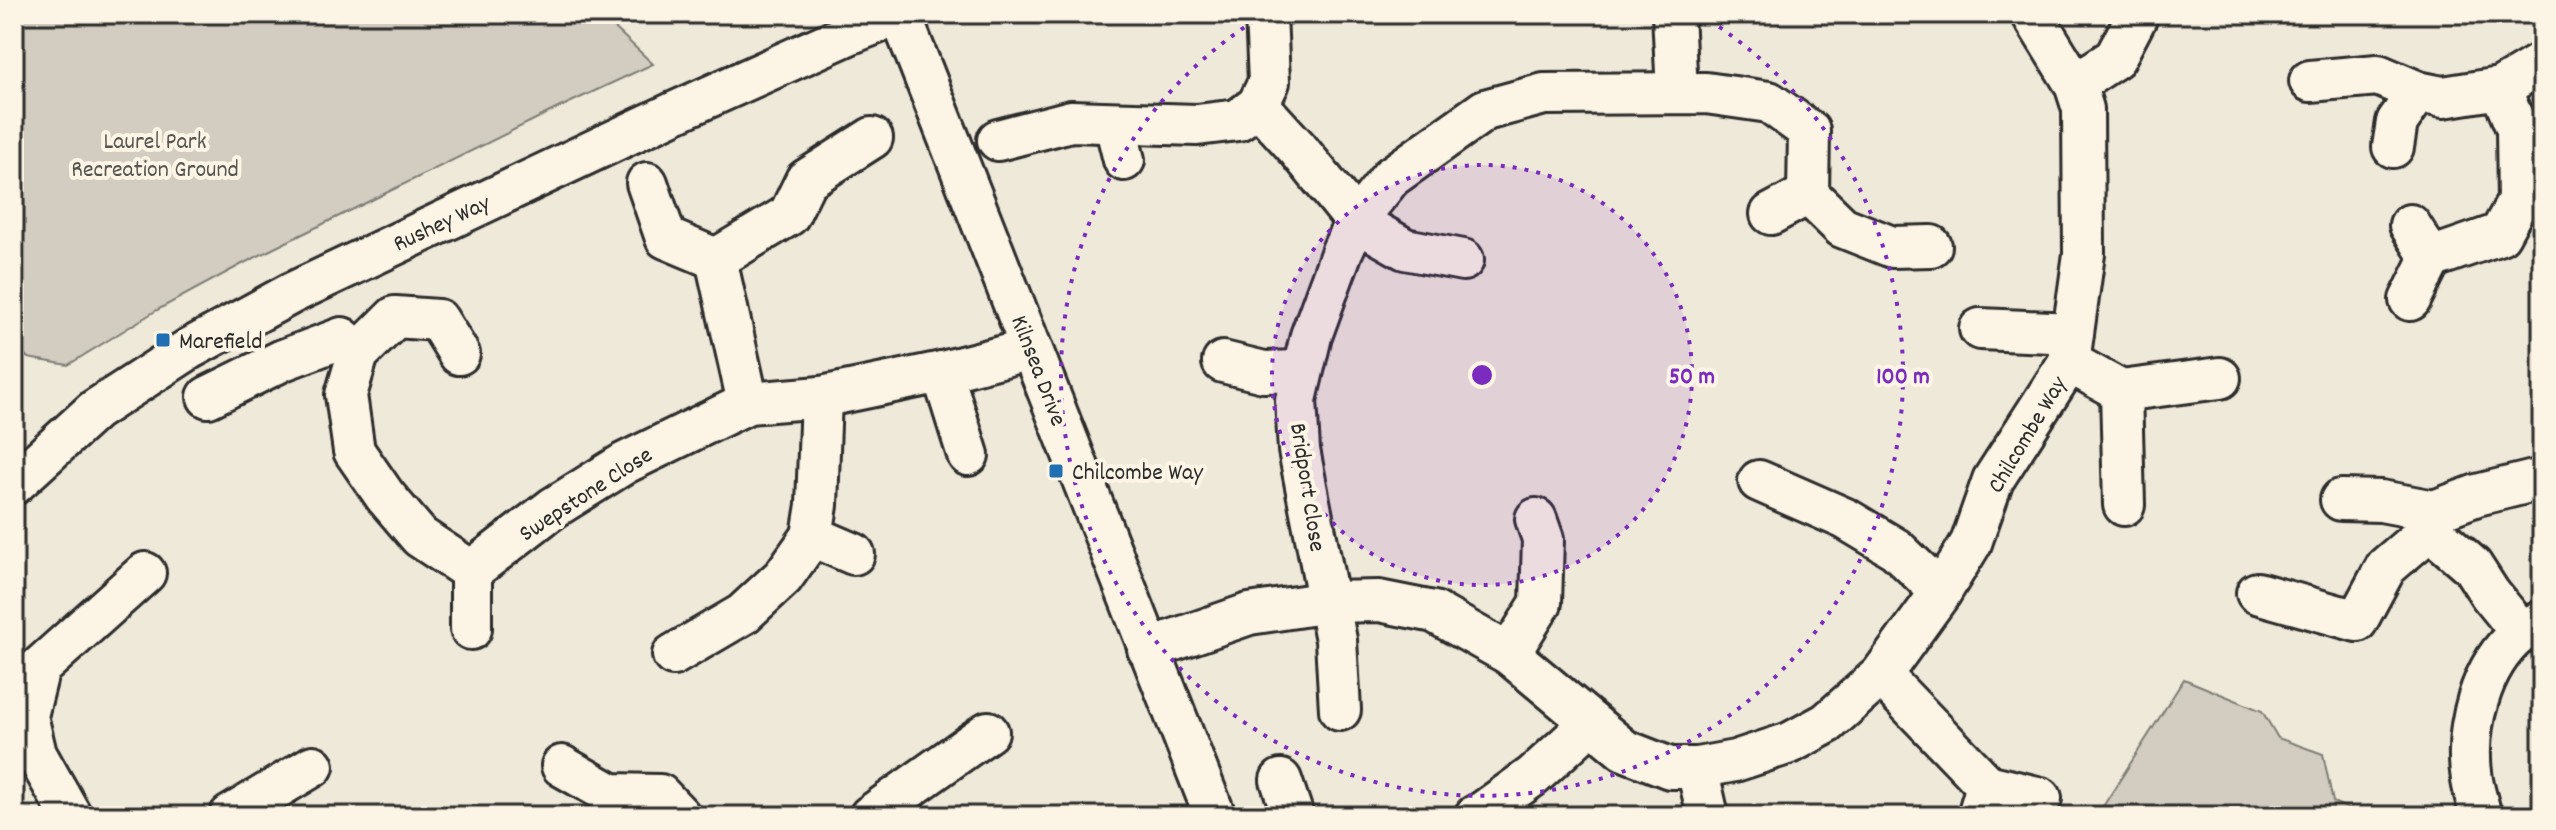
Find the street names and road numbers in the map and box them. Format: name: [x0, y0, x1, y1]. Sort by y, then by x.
street label: Rushey Way: [388, 187, 498, 262]
street label: Kilnsea Drive: [1001, 311, 1074, 431]
street label: Chilcombe Way: [1980, 370, 2078, 500]
street label: Bridport Close: [1279, 421, 1333, 554]
street label: Swepstone Close: [513, 439, 660, 552]

